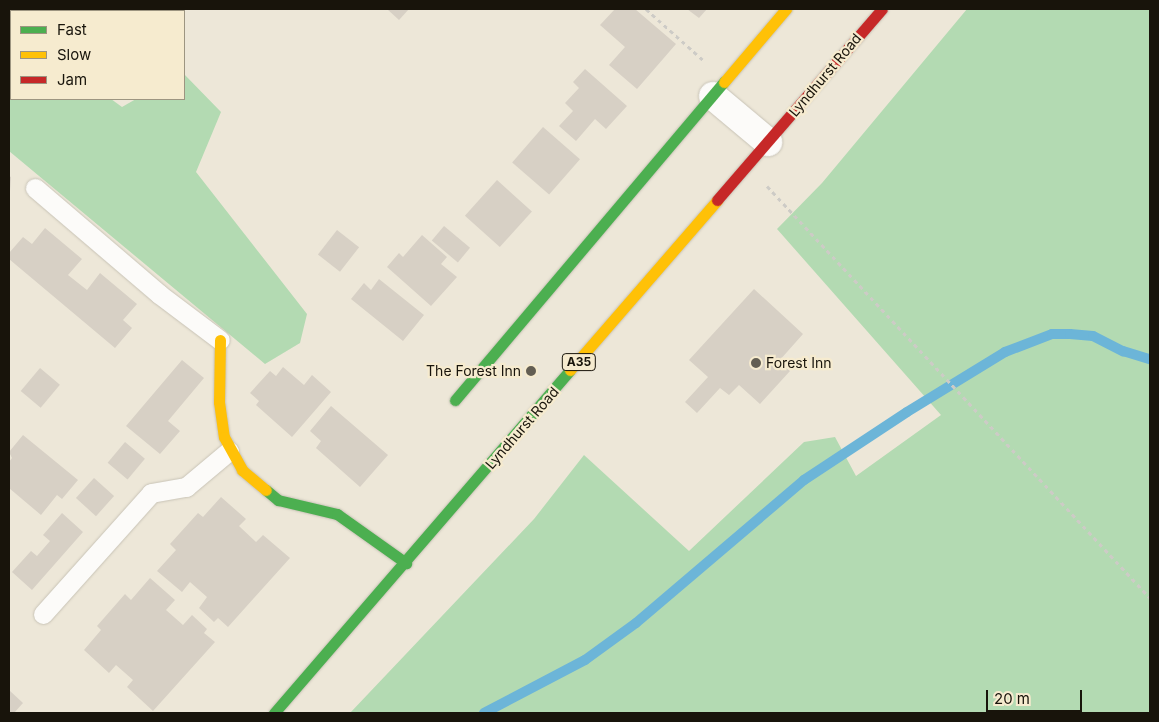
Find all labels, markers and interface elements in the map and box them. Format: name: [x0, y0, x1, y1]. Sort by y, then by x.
legend: [10, 10, 185, 100]
text: Fast: [57, 20, 87, 39]
street label: Lyndhurst Road: [785, 30, 865, 120]
text: Slow: [57, 45, 91, 64]
text: Jam: [57, 70, 87, 89]
road number: A35: [562, 352, 596, 372]
place label: Forest Inn: [766, 355, 832, 371]
marker: Forest Inn: [750, 357, 762, 369]
place label: The Forest Inn: [426, 363, 521, 379]
marker: The Forest Inn: [525, 365, 537, 377]
street label: Lyndhurst Road: [482, 384, 562, 472]
scale bar: [989, 680, 1085, 712]
text: 20 m: [994, 689, 1030, 708]

